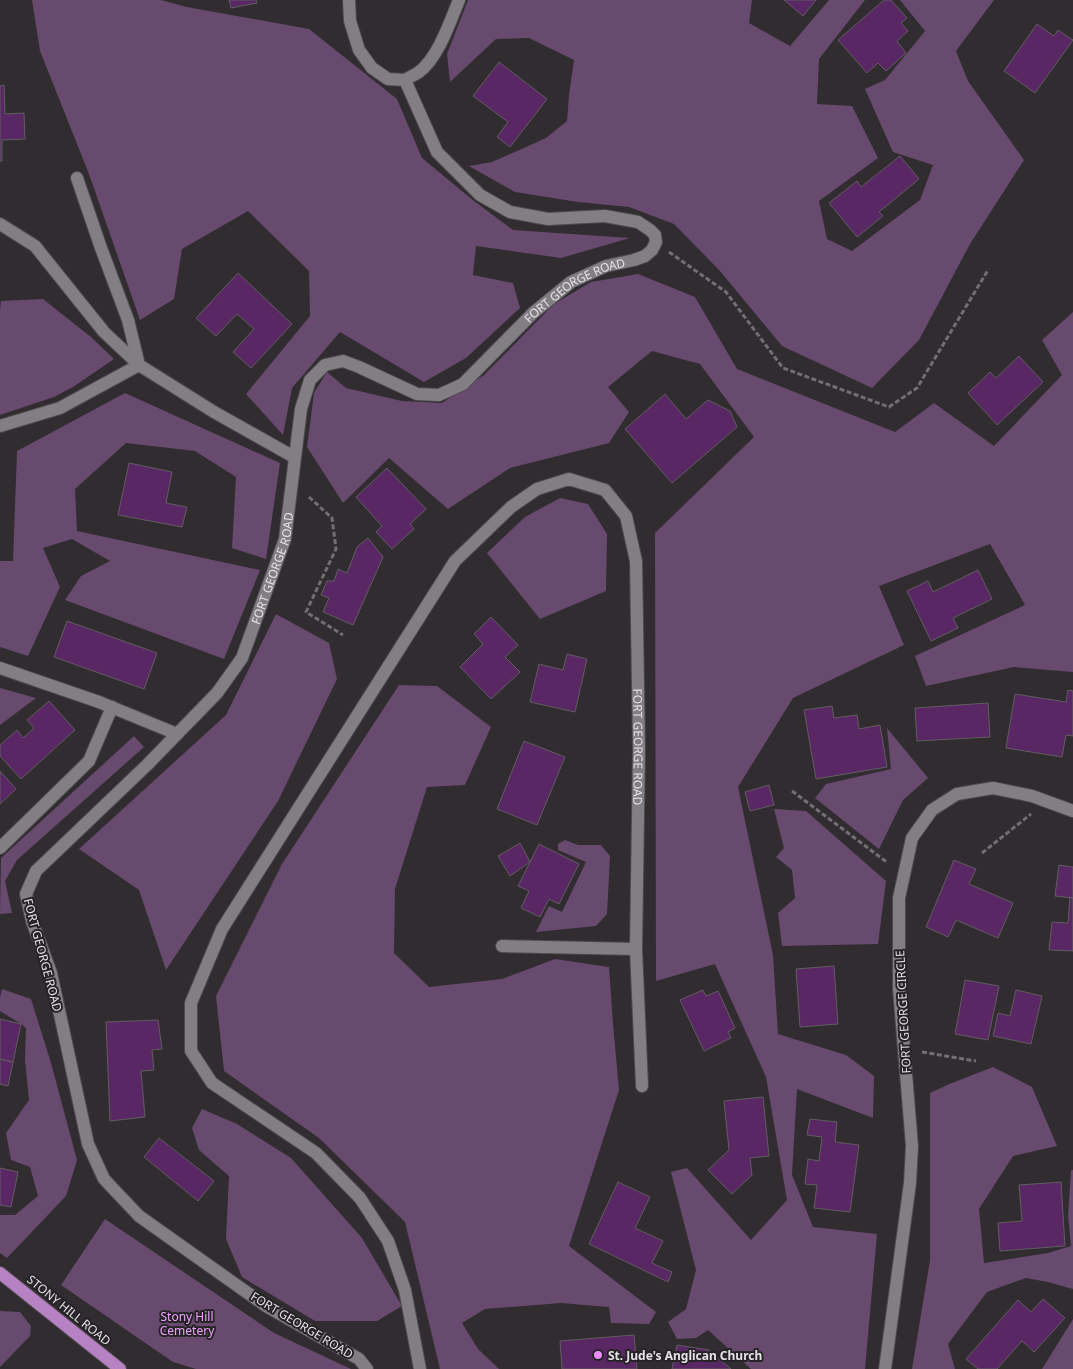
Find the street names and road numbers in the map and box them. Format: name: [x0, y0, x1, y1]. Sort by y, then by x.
street label: FORT GEORGE ROAD: [520, 254, 627, 326]
street label: FORT GEORGE ROAD: [246, 511, 297, 626]
street label: FORT GEORGE ROAD: [630, 688, 648, 806]
street label: FORT GEORGE ROAD: [20, 896, 66, 1014]
street label: FORT GEORGE CIRCLE: [891, 950, 915, 1074]
street label: STONY HILL ROAD: [24, 1271, 115, 1349]
street label: FORT GEORGE ROAD: [248, 1288, 357, 1362]

